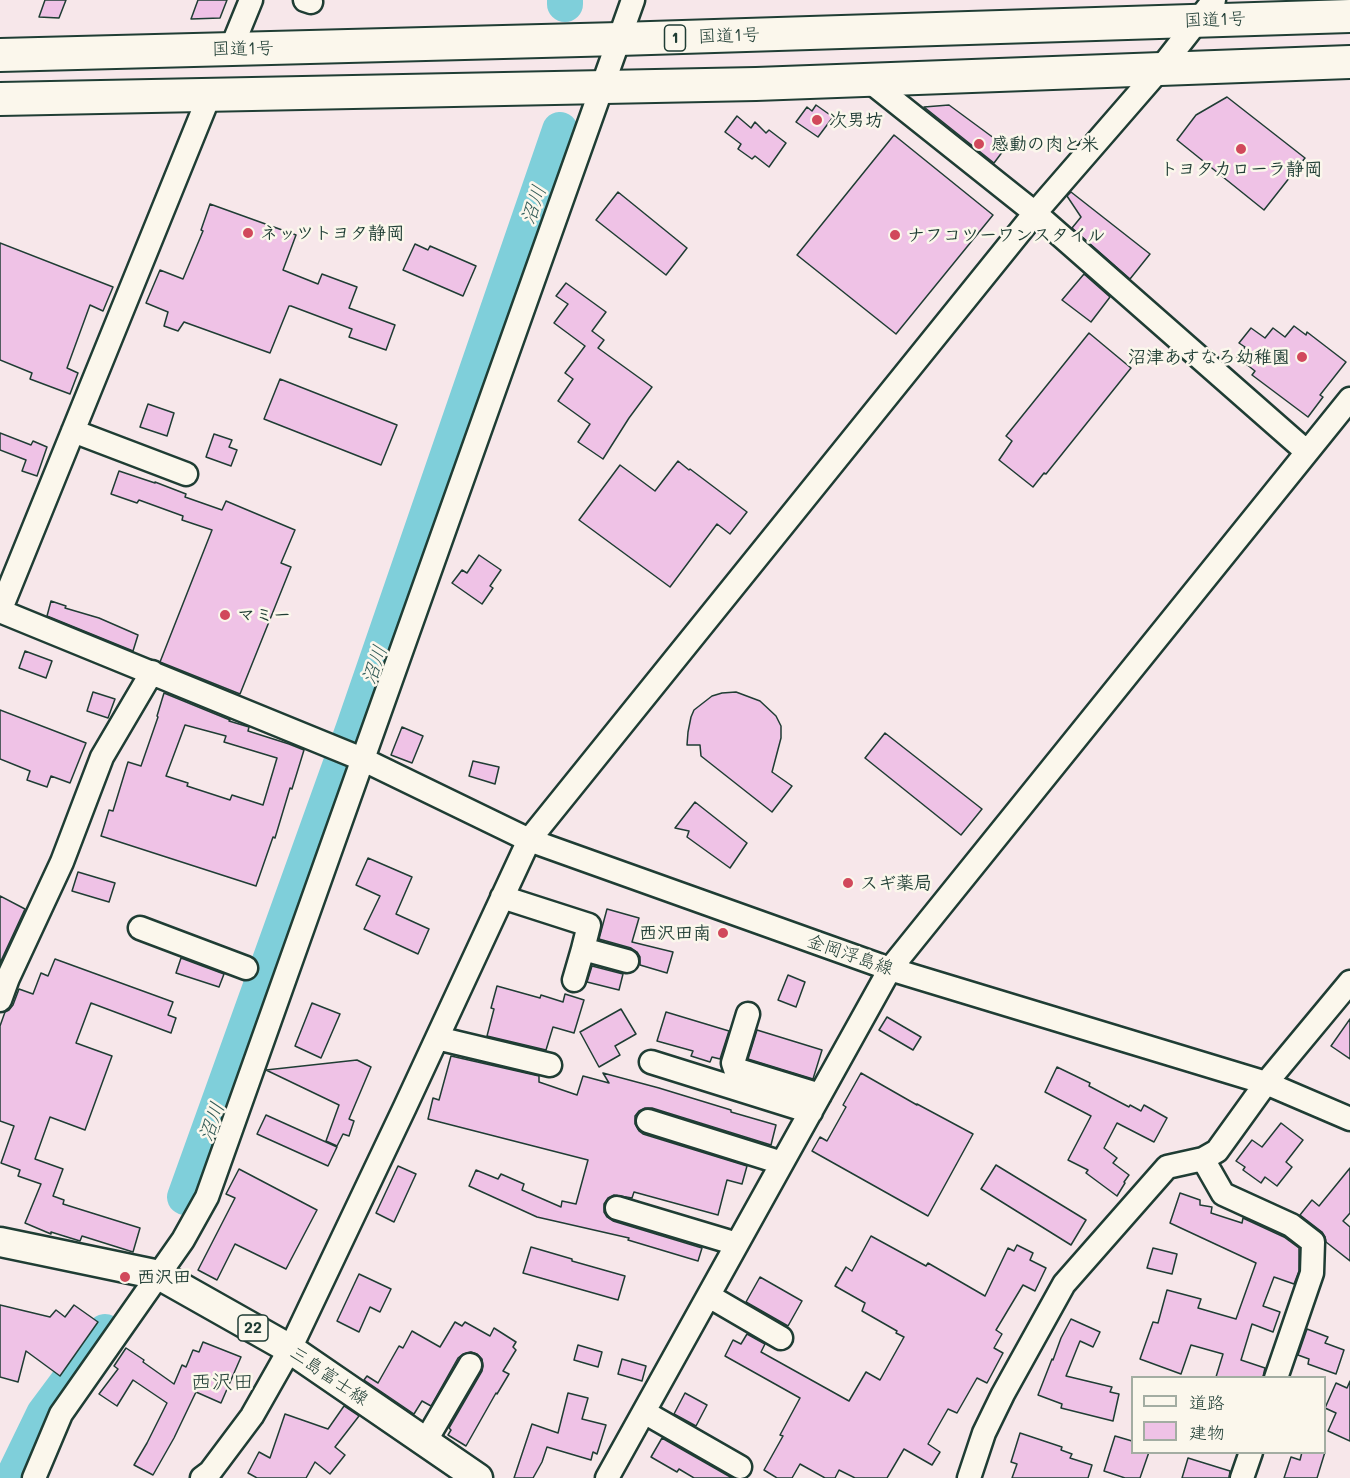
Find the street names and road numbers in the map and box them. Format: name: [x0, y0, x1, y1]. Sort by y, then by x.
street label: 国道1号: [1184, 8, 1246, 32]
street label: 国道1号: [698, 24, 760, 48]
road number: 1: [664, 25, 686, 51]
street label: 国道1号: [212, 38, 274, 60]
street label: 金岡浮島線: [804, 930, 896, 980]
road number: 22: [238, 1315, 268, 1341]
street label: 三島富士線: [286, 1342, 372, 1410]

